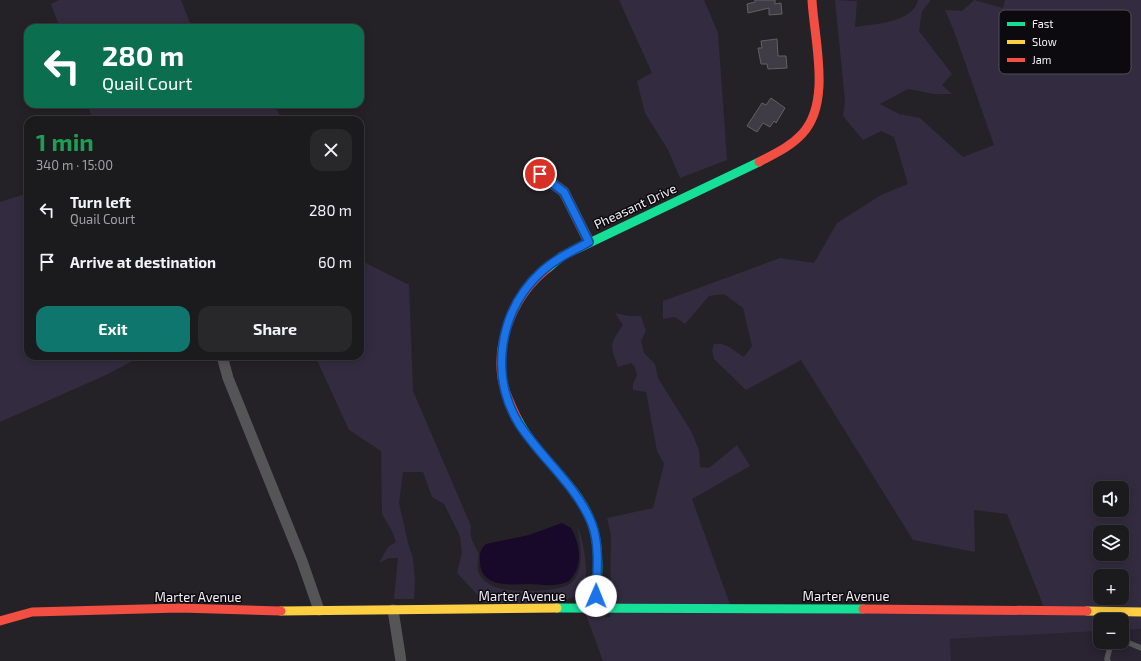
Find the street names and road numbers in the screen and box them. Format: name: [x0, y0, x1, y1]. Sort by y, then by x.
street label: Pheasant Drive: [591, 180, 679, 232]
street label: Marter Avenue: [479, 588, 565, 604]
street label: Marter Avenue: [803, 588, 889, 604]
street label: Marter Avenue: [155, 589, 241, 605]

